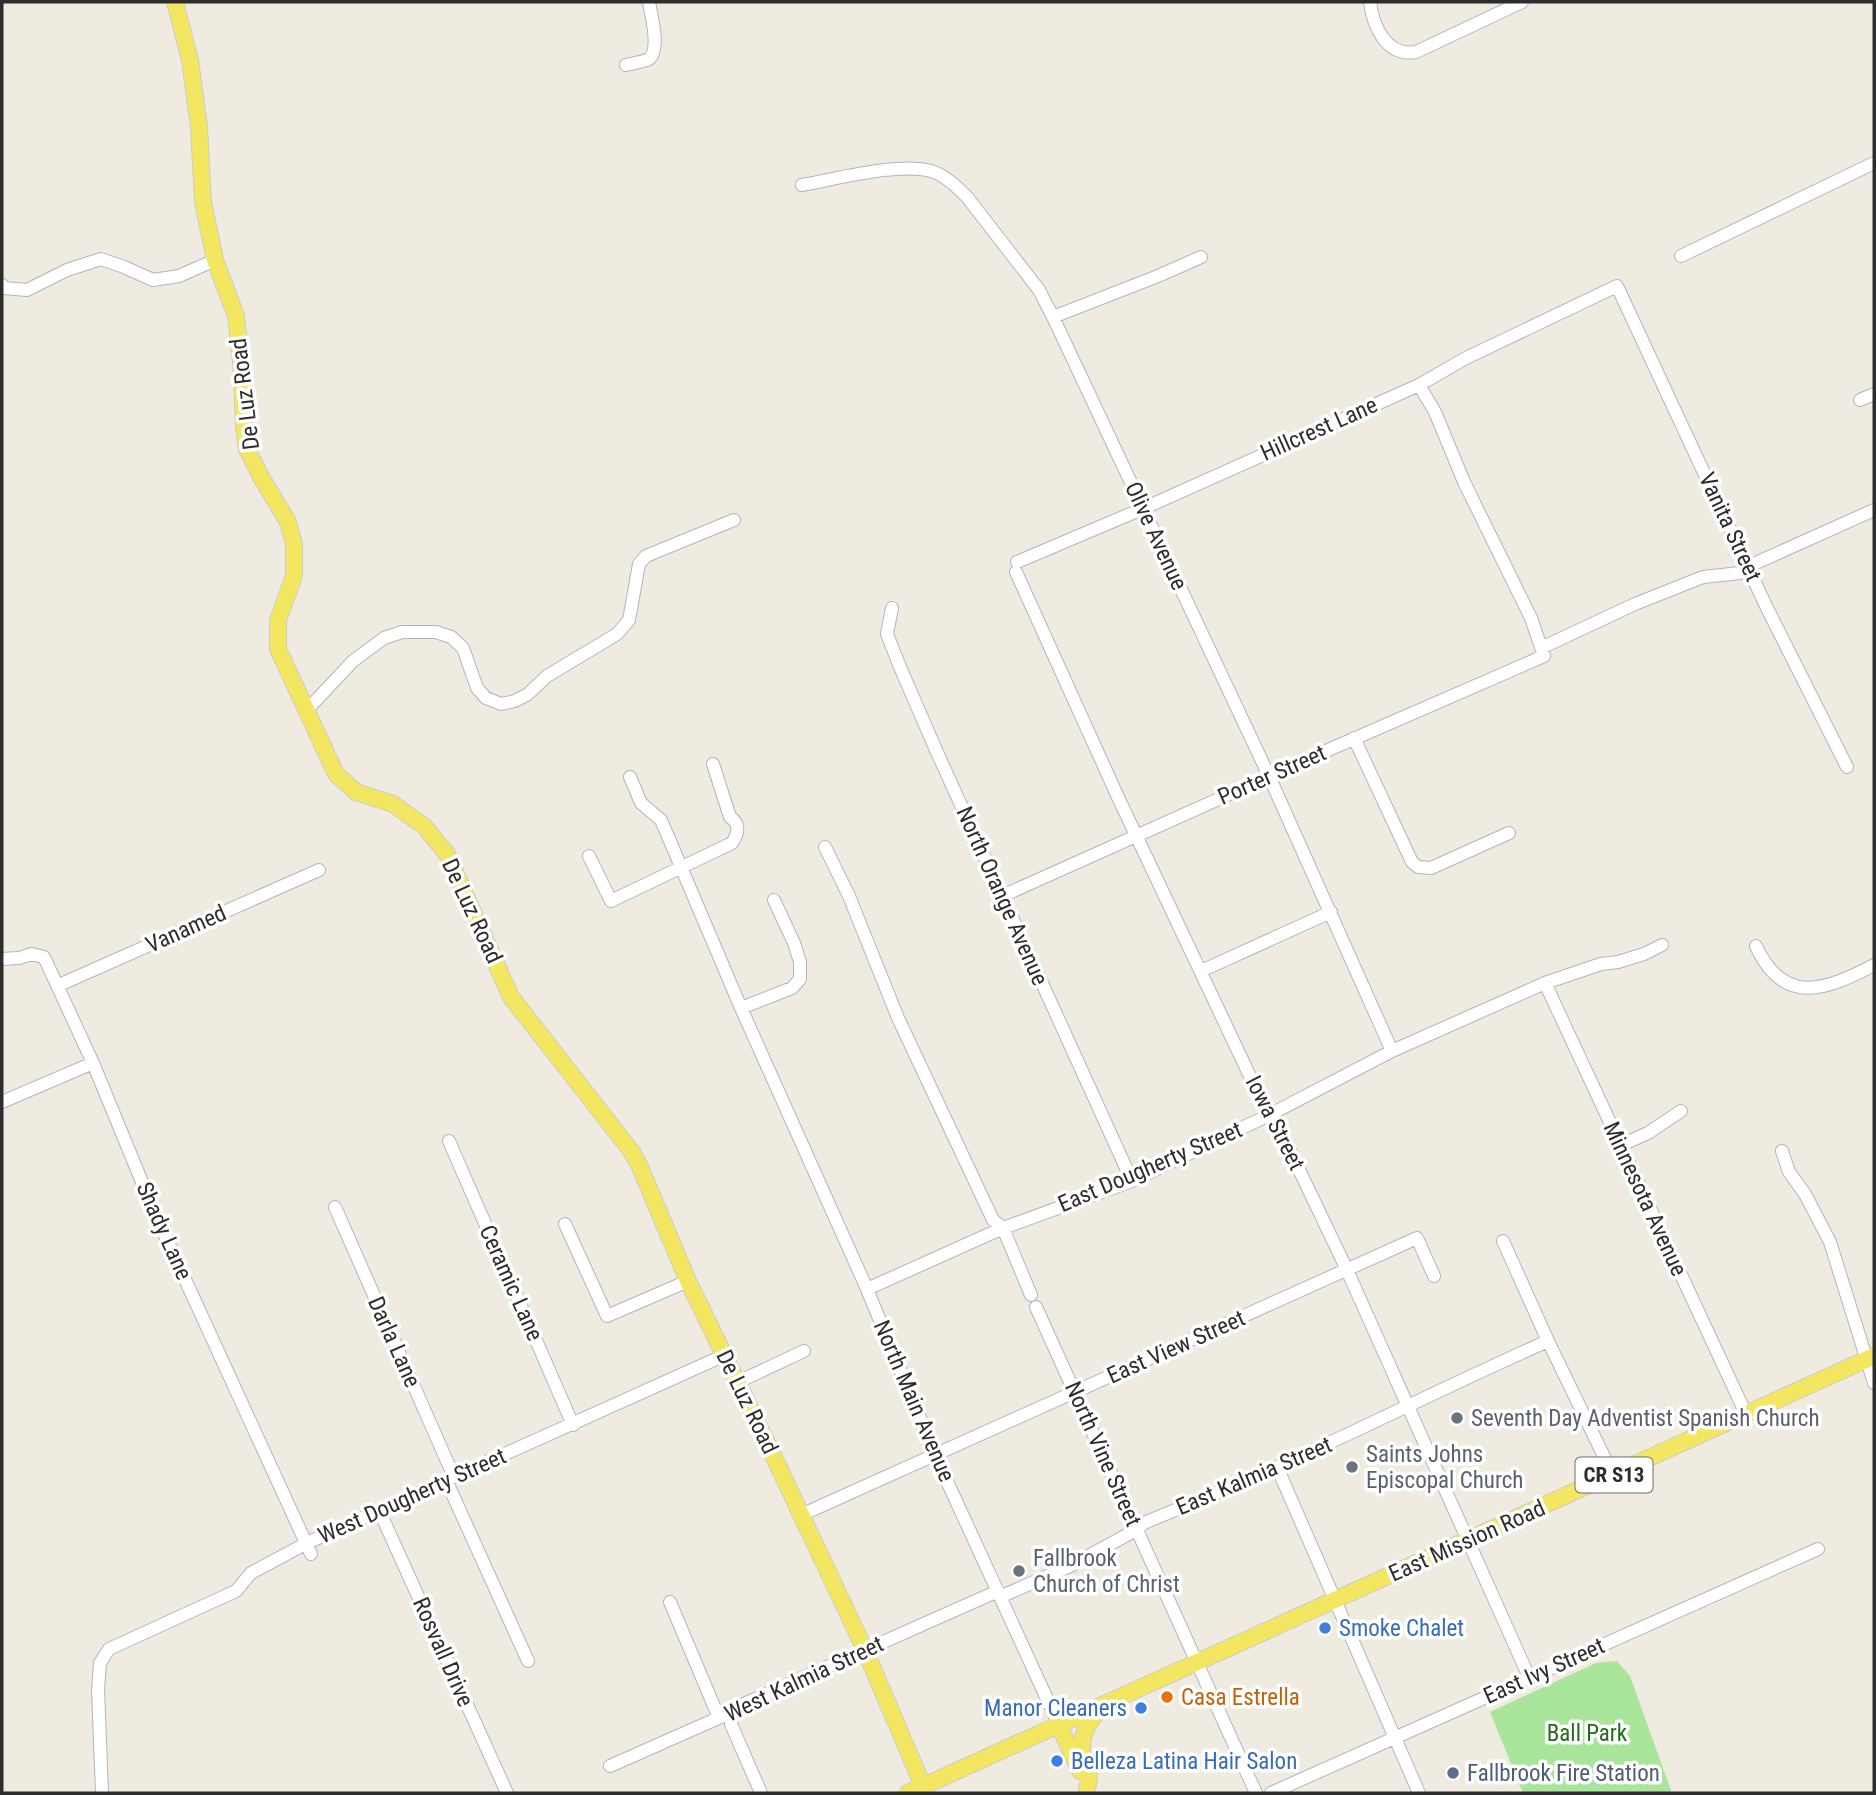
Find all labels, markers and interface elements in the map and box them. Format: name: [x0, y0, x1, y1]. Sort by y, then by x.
street label: De Luz Road: [225, 337, 265, 451]
street label: Hillcrest Lane: [1257, 391, 1381, 467]
street label: Vanita Street: [1693, 468, 1767, 586]
street label: Olive Avenue: [1119, 478, 1193, 594]
street label: Porter Street: [1214, 739, 1330, 811]
street label: North Orange Avenue: [950, 802, 1054, 990]
street label: De Luz Road: [436, 854, 508, 968]
street label: Vanamed: [142, 899, 230, 959]
street label: Iowa Street: [1240, 1071, 1310, 1175]
street label: East Dougherty Street: [1054, 1116, 1246, 1218]
street label: Minnesota Avenue: [1597, 1118, 1693, 1280]
street label: Shady Lane: [130, 1178, 198, 1284]
street label: Ceramic Lane: [473, 1221, 549, 1345]
street label: Darla Lane: [362, 1292, 426, 1392]
street label: East View Street: [1103, 1305, 1249, 1389]
street label: North Main Avenue: [868, 1316, 960, 1486]
street label: De Luz Road: [710, 1346, 784, 1458]
street label: North Vine Street: [1059, 1377, 1147, 1531]
place label: Seventh Day Adventist Spanish Church: [1471, 1405, 1820, 1432]
marker: Seventh Day Adventist Spanish Church: [1449, 1410, 1465, 1426]
street label: East Kalmia Street: [1172, 1431, 1336, 1521]
place label: Saints Johns Episcopal Church: [1366, 1441, 1523, 1494]
street label: West Dougherty Street: [314, 1442, 510, 1550]
road number: CR S13: [1576, 1458, 1652, 1492]
marker: Saints Johns Episcopal Church: [1344, 1459, 1360, 1475]
street label: East Mission Road: [1385, 1494, 1549, 1588]
place label: Fallbrook Church of Christ: [1033, 1545, 1180, 1598]
marker: Fallbrook Church of Christ: [1011, 1563, 1027, 1579]
street label: Rosvall Drive: [407, 1593, 479, 1711]
place label: Smoke Chalet: [1339, 1615, 1464, 1642]
marker: Smoke Chalet: [1317, 1620, 1333, 1636]
street label: West Kalmia Street: [720, 1630, 888, 1728]
street label: East Ivy Street: [1479, 1632, 1609, 1710]
place label: Casa Estrella: [1181, 1684, 1300, 1711]
marker: Casa Estrella: [1159, 1689, 1175, 1705]
place label: Manor Cleaners: [984, 1695, 1127, 1722]
marker: Manor Cleaners: [1133, 1700, 1149, 1716]
park label: Ball Park: [1547, 1720, 1628, 1747]
place label: Belleza Latina Hair Salon: [1071, 1748, 1297, 1775]
marker: Belleza Latina Hair Salon: [1049, 1753, 1065, 1769]
place label: Fallbrook Fire Station: [1467, 1760, 1660, 1787]
marker: Fallbrook Fire Station: [1445, 1765, 1461, 1781]

